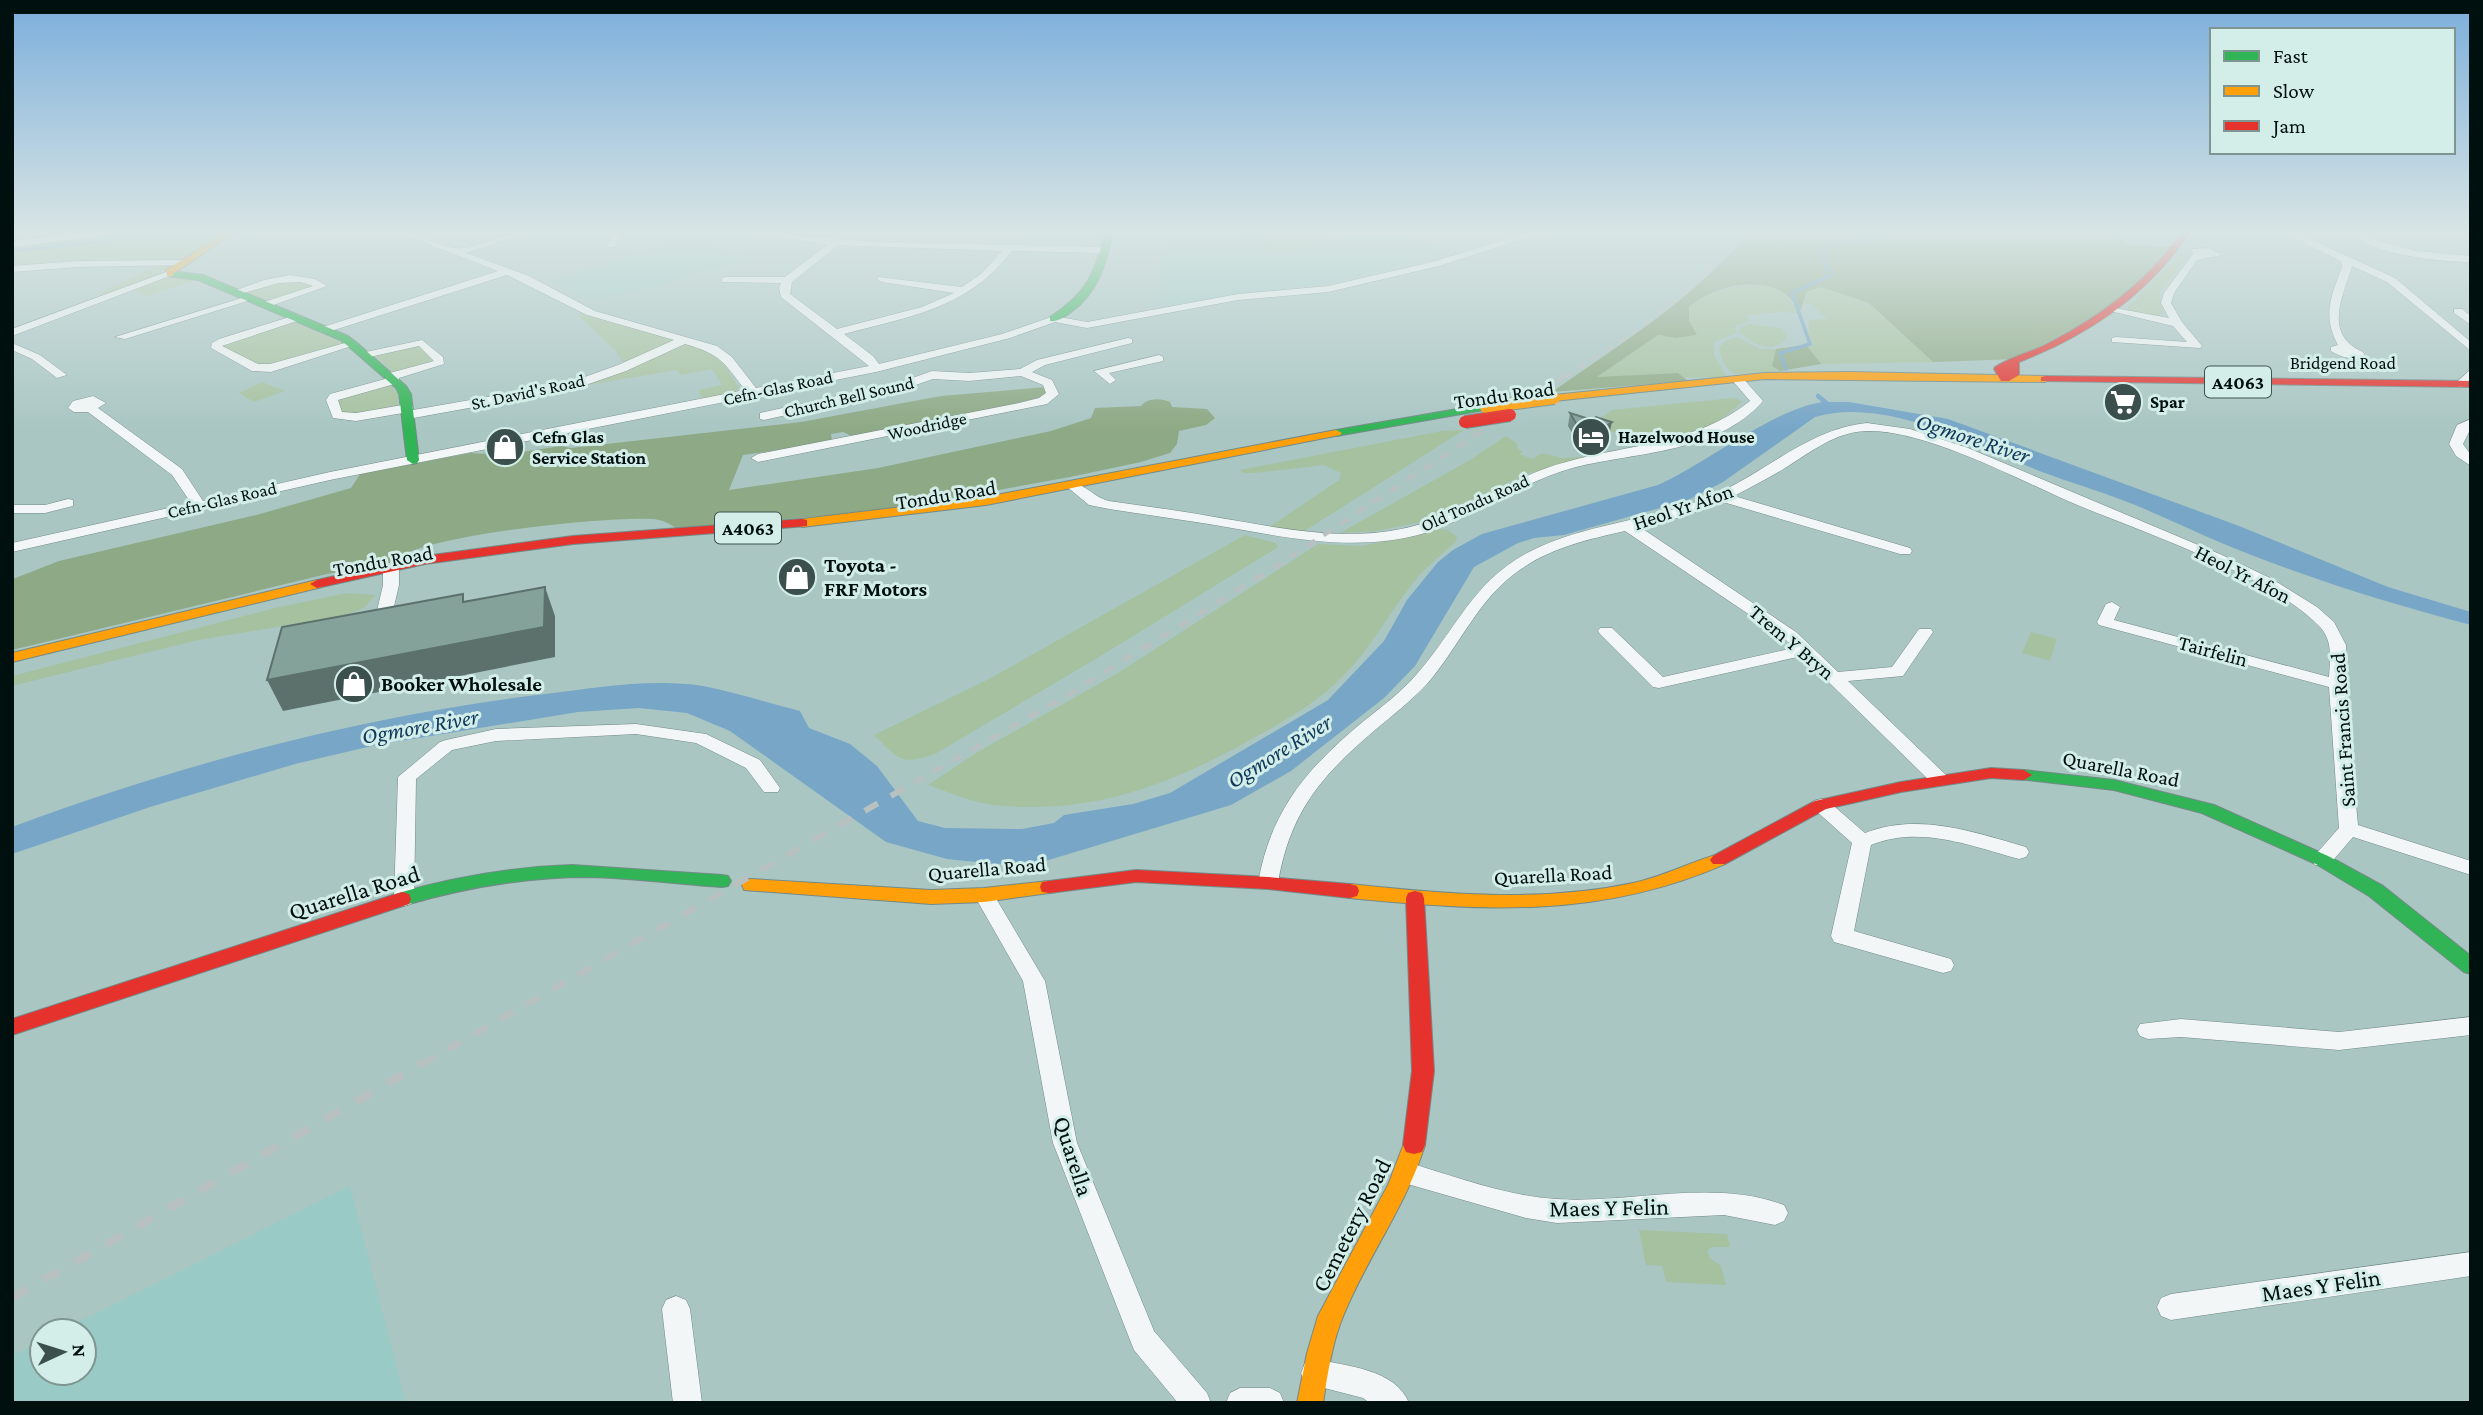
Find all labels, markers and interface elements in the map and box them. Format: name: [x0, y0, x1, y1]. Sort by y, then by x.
legend: [2210, 28, 2455, 154]
text: Fast: [2273, 44, 2309, 68]
text: Slow: [2273, 79, 2315, 103]
text: Jam: [2271, 114, 2306, 138]
street label: Bridgend Road: [2290, 353, 2397, 373]
road number: A4063: [2205, 366, 2271, 398]
street label: Cefn-Glas Road: [721, 367, 835, 409]
street label: St. David's Road: [469, 370, 587, 414]
street label: Church Bell Sound: [782, 372, 917, 422]
street label: Tondu Road: [1452, 376, 1556, 414]
supermarket icon: Spar: [2102, 381, 2144, 423]
place label: Spar: [2150, 392, 2185, 412]
water label: Ogmore River: [1913, 407, 2034, 469]
street label: Woodridge: [886, 408, 968, 444]
hotel icon: Hazelwood House: [1570, 416, 1612, 458]
shop icon: Cefn Glas Service Station: [484, 426, 526, 468]
place label: Cefn Glas Service Station: [532, 427, 647, 468]
place label: Hazelwood House: [1618, 427, 1755, 447]
street label: Old Tondu Road: [1418, 470, 1533, 536]
street label: Tondu Road: [894, 475, 998, 515]
street label: Cefn-Glas Road: [165, 478, 279, 522]
street label: Heol Yr Afon: [1630, 479, 1736, 535]
road number: A4063: [715, 512, 781, 544]
street label: Tondu Road: [331, 540, 435, 582]
street label: Heol Yr Afon: [2191, 540, 2295, 608]
place label: Toyota - FRF Motors: [824, 553, 928, 601]
shop icon: Toyota - FRF Motors: [776, 556, 818, 598]
street label: Trem Y Bryn: [1745, 600, 1839, 684]
street label: Tairfelin: [2176, 630, 2250, 672]
street label: Saint Francis Road: [2326, 652, 2360, 808]
shop icon: Booker Wholesale: [333, 663, 375, 705]
place label: Booker Wholesale: [381, 672, 542, 696]
water label: Ogmore River: [360, 703, 481, 749]
water label: Ogmore River: [1222, 708, 1337, 793]
street label: Quarella Road: [2061, 746, 2181, 792]
street label: Quarella Road: [927, 852, 1047, 886]
street label: Quarella Road: [285, 859, 423, 925]
street label: Quarella Road: [1493, 860, 1613, 890]
street label: Quarella: [1048, 1113, 1100, 1199]
street label: Cemetery Road: [1306, 1154, 1396, 1296]
street label: Maes Y Felin: [1549, 1192, 1669, 1222]
street label: Maes Y Felin: [2260, 1263, 2382, 1307]
north arrow: [28, 1317, 98, 1387]
text: N: [69, 1344, 90, 1358]

